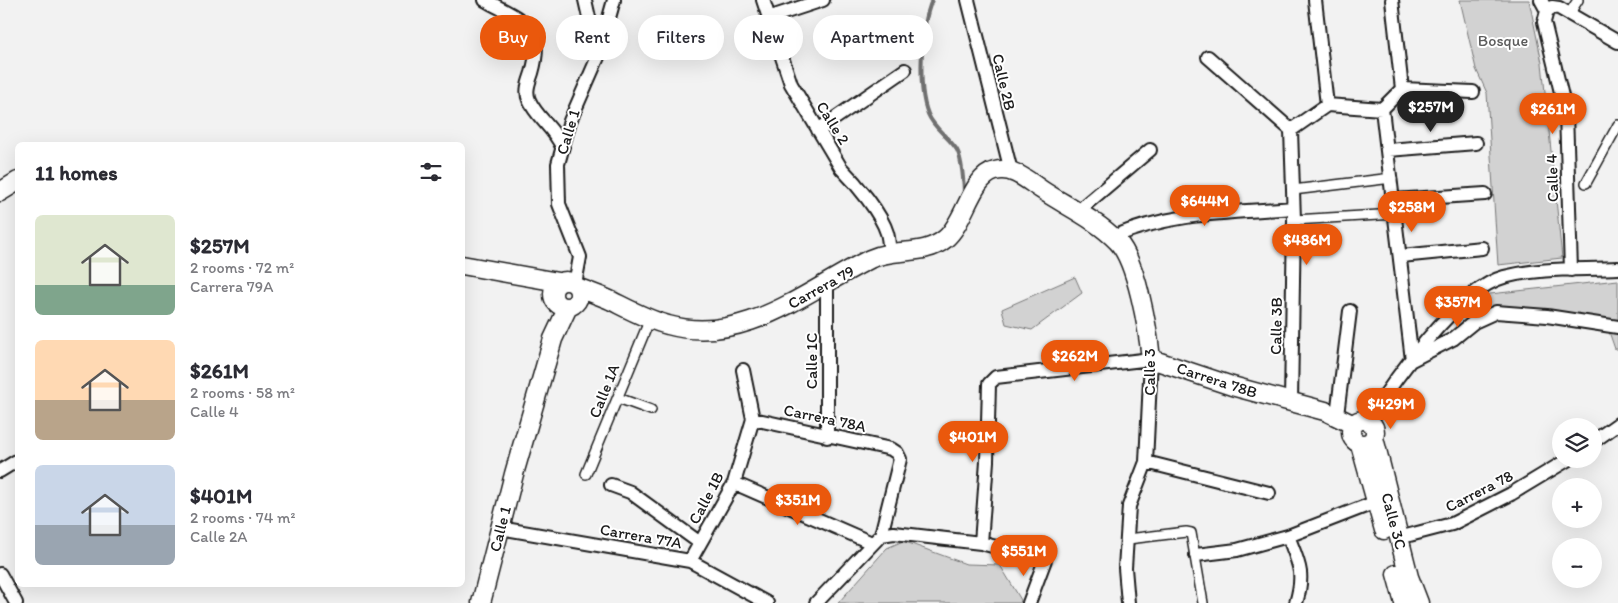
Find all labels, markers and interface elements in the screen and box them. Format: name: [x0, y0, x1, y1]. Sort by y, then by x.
chip: Buy: [480, 15, 546, 60]
chip: Rent: [556, 15, 628, 60]
chip: Filters: [638, 15, 724, 60]
chip: New: [734, 15, 803, 60]
chip: Apartment: [813, 15, 933, 60]
park label: Bosque: [1478, 31, 1528, 50]
street label: Calle 2B: [988, 52, 1020, 112]
pin: $257M: [1396, 90, 1466, 133]
pin: $261M: [1518, 92, 1588, 135]
text: $257M: [1408, 97, 1454, 116]
street label: Calle 2: [812, 98, 854, 149]
text: $261M: [1531, 99, 1576, 118]
street label: Calle 1: [552, 107, 584, 157]
street label: Calle 4: [1542, 153, 1562, 203]
icon: filters: [417, 158, 445, 186]
text: 11 homes: [35, 160, 118, 185]
pin: $644M: [1170, 184, 1240, 227]
pin: $258M: [1377, 190, 1447, 233]
text: $644M: [1181, 191, 1229, 210]
text: $258M: [1389, 197, 1435, 216]
pin: $486M: [1272, 224, 1342, 266]
text: $486M: [1283, 230, 1331, 249]
text: $257M: [190, 233, 250, 258]
icon: home: [75, 235, 135, 295]
text: 2 rooms · 72 m²: [190, 258, 294, 277]
street label: Carrera 79: [784, 261, 858, 313]
text: Carrera 79A: [190, 277, 273, 296]
pin: $357M: [1423, 286, 1493, 328]
text: $357M: [1435, 292, 1481, 311]
street label: Calle 3B: [1266, 297, 1286, 355]
street label: Calle 1C: [802, 333, 821, 389]
pin: $262M: [1040, 340, 1110, 382]
text: $262M: [1052, 346, 1098, 365]
street label: Calle 3: [1140, 348, 1159, 396]
text: $261M: [190, 358, 249, 383]
street label: Carrera 78B: [1174, 358, 1260, 402]
icon: home: [75, 360, 135, 420]
street label: Calle 1A: [585, 361, 623, 421]
text: 2 rooms · 58 m²: [190, 383, 295, 402]
pin: $429M: [1356, 388, 1426, 430]
text: $429M: [1367, 394, 1415, 413]
street label: Carrera 78A: [782, 400, 868, 436]
text: Calle 4: [190, 402, 239, 421]
map controls: [1552, 418, 1602, 588]
button: layers: [1552, 418, 1602, 468]
pin: $401M: [938, 420, 1008, 463]
text: $401M: [949, 427, 997, 446]
street label: Carrera 78: [1442, 466, 1516, 516]
street label: Calle 1B: [684, 469, 728, 527]
button: +: [1552, 478, 1602, 528]
text: $401M: [190, 483, 252, 508]
pin: $351M: [763, 484, 833, 526]
icon: home: [75, 485, 135, 545]
text: $351M: [775, 490, 821, 509]
street label: Calle 3C: [1377, 491, 1411, 551]
street label: Calle 1: [485, 504, 515, 554]
text: 2 rooms · 74 m²: [190, 508, 295, 527]
street label: Carrera 77A: [598, 519, 684, 553]
text: Calle 2A: [190, 527, 248, 546]
pin: $551M: [989, 534, 1059, 577]
button: −: [1552, 538, 1602, 588]
text: $551M: [1002, 541, 1046, 560]

